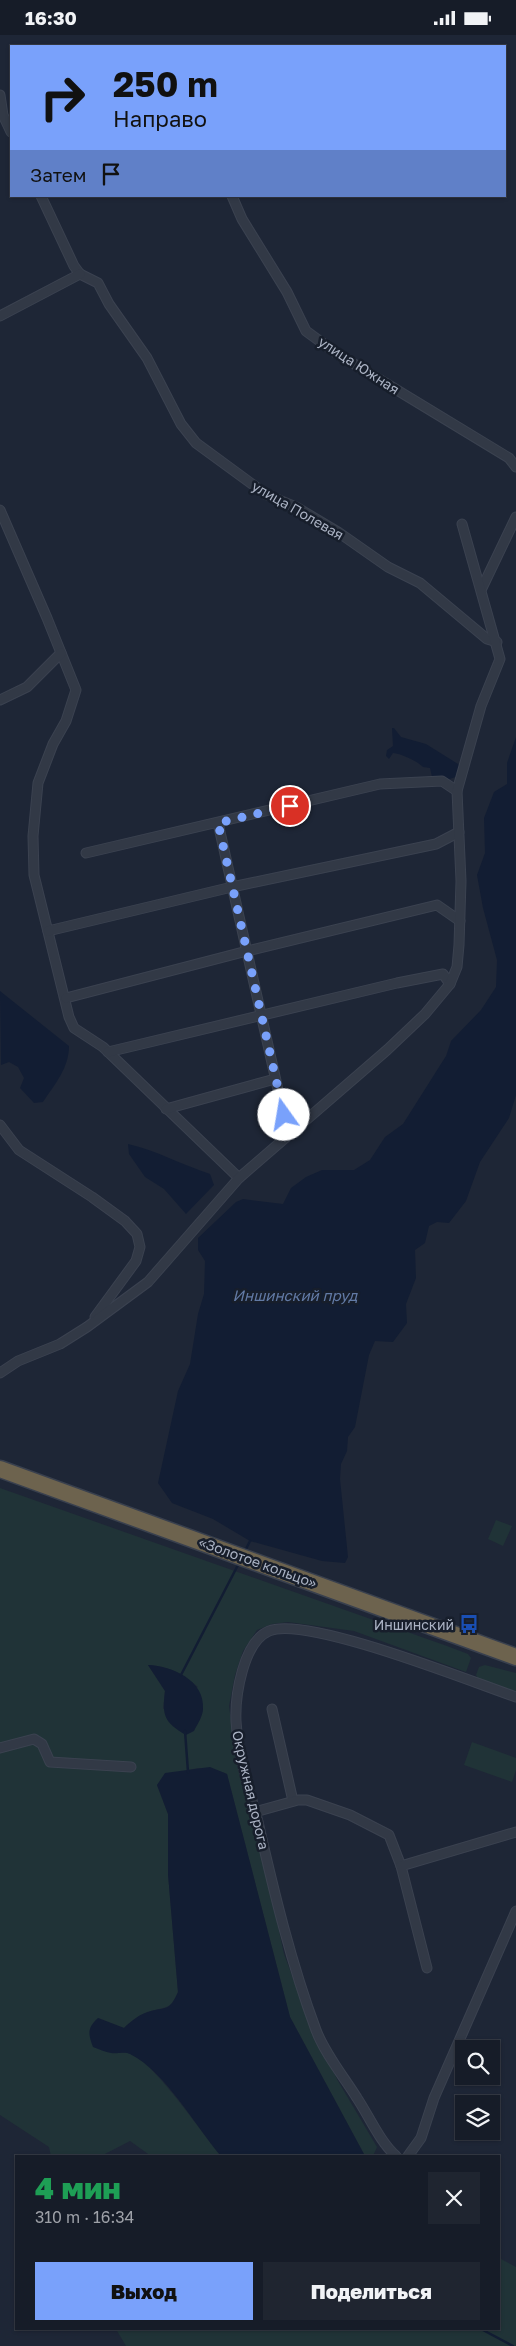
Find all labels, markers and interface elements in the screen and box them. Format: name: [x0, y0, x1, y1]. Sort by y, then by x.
text: 16:30: [25, 6, 77, 29]
text: 250 m: [113, 63, 218, 105]
icon: right: [30, 65, 95, 130]
text: Направо: [113, 105, 207, 132]
icon: arrive: [97, 160, 125, 188]
text: Затем: [30, 163, 87, 186]
street label: улица Южная: [315, 332, 403, 398]
street label: улица Полевая: [249, 477, 347, 543]
pin: [269, 785, 311, 827]
icon: arrive: [276, 792, 304, 820]
position arrow: [257, 1088, 309, 1140]
water label: Иншинский пруд: [233, 1286, 358, 1305]
street label: «Золотое кольцо»: [197, 1533, 320, 1591]
bus stop icon: Иншинский: [458, 1613, 480, 1635]
place label: Иншинский: [374, 1616, 454, 1633]
street label: Окружная дорога: [229, 1729, 273, 1851]
map controls: [455, 2040, 500, 2140]
button: search: [455, 2040, 500, 2085]
button: layers: [455, 2095, 500, 2140]
text: 4 мин: [35, 2170, 121, 2206]
button: close: [428, 2172, 480, 2224]
text: 310 m · 16:34: [35, 2207, 134, 2227]
button: Выход: [35, 2262, 253, 2320]
button: Поделиться: [263, 2262, 480, 2320]

